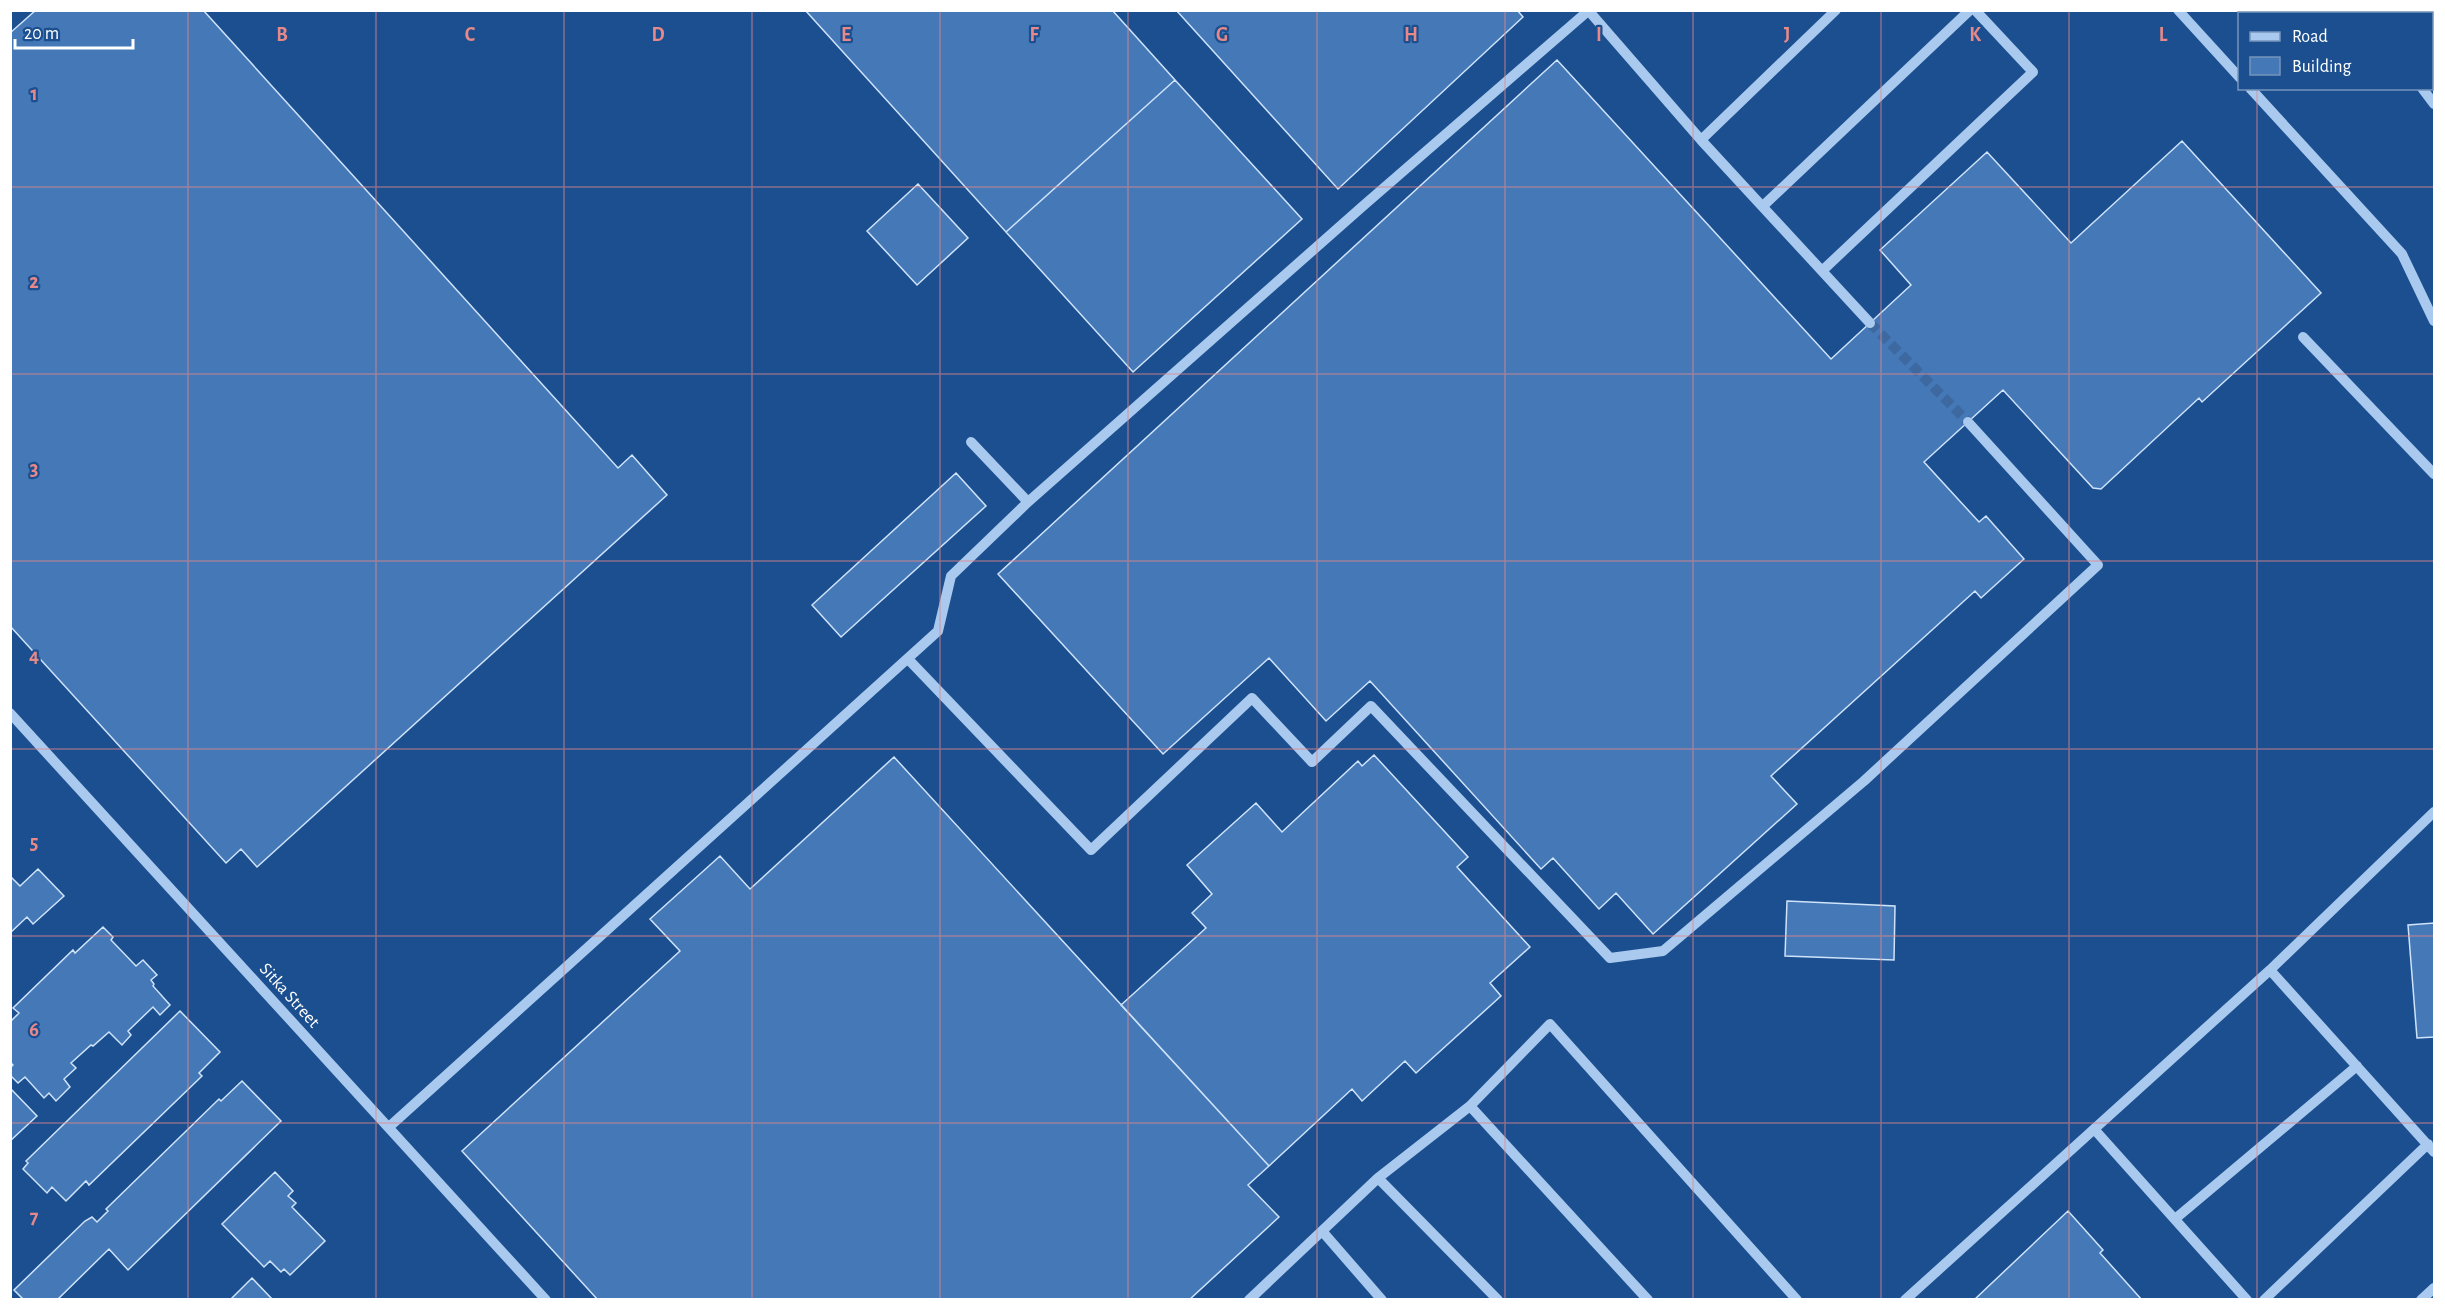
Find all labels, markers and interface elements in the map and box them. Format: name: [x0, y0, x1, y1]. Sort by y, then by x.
scale bar: [15, 12, 134, 50]
legend: [2238, 12, 2433, 90]
text: 20 m: [24, 25, 59, 43]
text: B: [276, 25, 288, 45]
text: C: [465, 25, 476, 45]
text: D: [651, 25, 665, 45]
text: E: [841, 25, 851, 45]
text: F: [1029, 25, 1039, 45]
text: G: [1216, 25, 1228, 45]
text: H: [1404, 25, 1418, 45]
text: I: [1596, 25, 1602, 45]
text: J: [1784, 25, 1790, 45]
text: K: [1969, 25, 1981, 45]
text: L: [2159, 25, 2168, 45]
text: Road: [2292, 28, 2328, 46]
text: Building: [2292, 58, 2352, 76]
text: 1: [30, 84, 38, 104]
text: 2: [29, 272, 39, 292]
text: 3: [30, 459, 38, 479]
text: 4: [29, 646, 39, 666]
text: 5: [30, 833, 38, 853]
street label: Sitka Street: [256, 960, 323, 1032]
text: 6: [29, 1020, 39, 1040]
text: 7: [30, 1207, 39, 1227]

